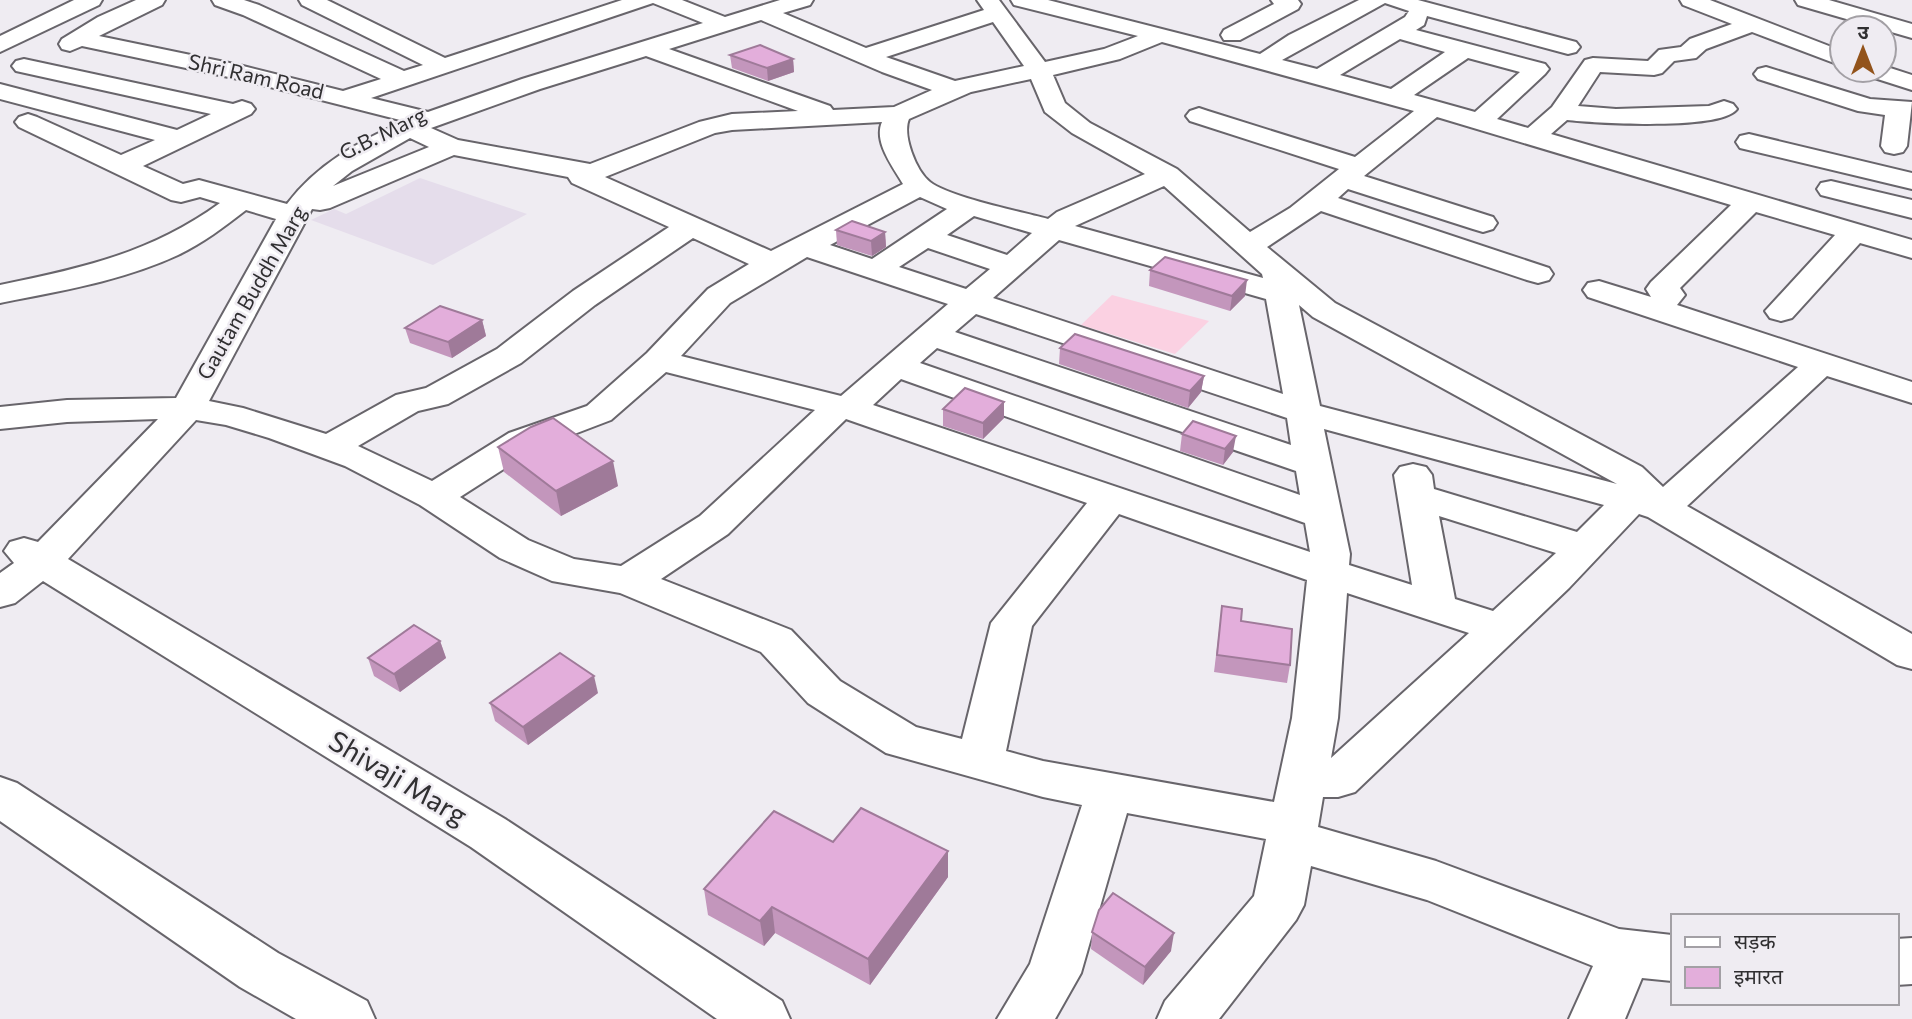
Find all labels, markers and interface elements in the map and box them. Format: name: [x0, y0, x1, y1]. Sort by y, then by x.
north arrow: [1828, 14, 1898, 84]
text: उ: [1857, 20, 1869, 43]
street label: Shri Ram Road: [186, 48, 327, 103]
street label: G.B. Marg: [335, 101, 430, 164]
street label: Gautam Buddh Marg: [191, 201, 311, 383]
street label: Shivaji Marg: [323, 722, 474, 832]
legend: [1671, 914, 1898, 1005]
text: सड़क: [1734, 928, 1776, 953]
text: इमारत: [1734, 963, 1784, 988]

